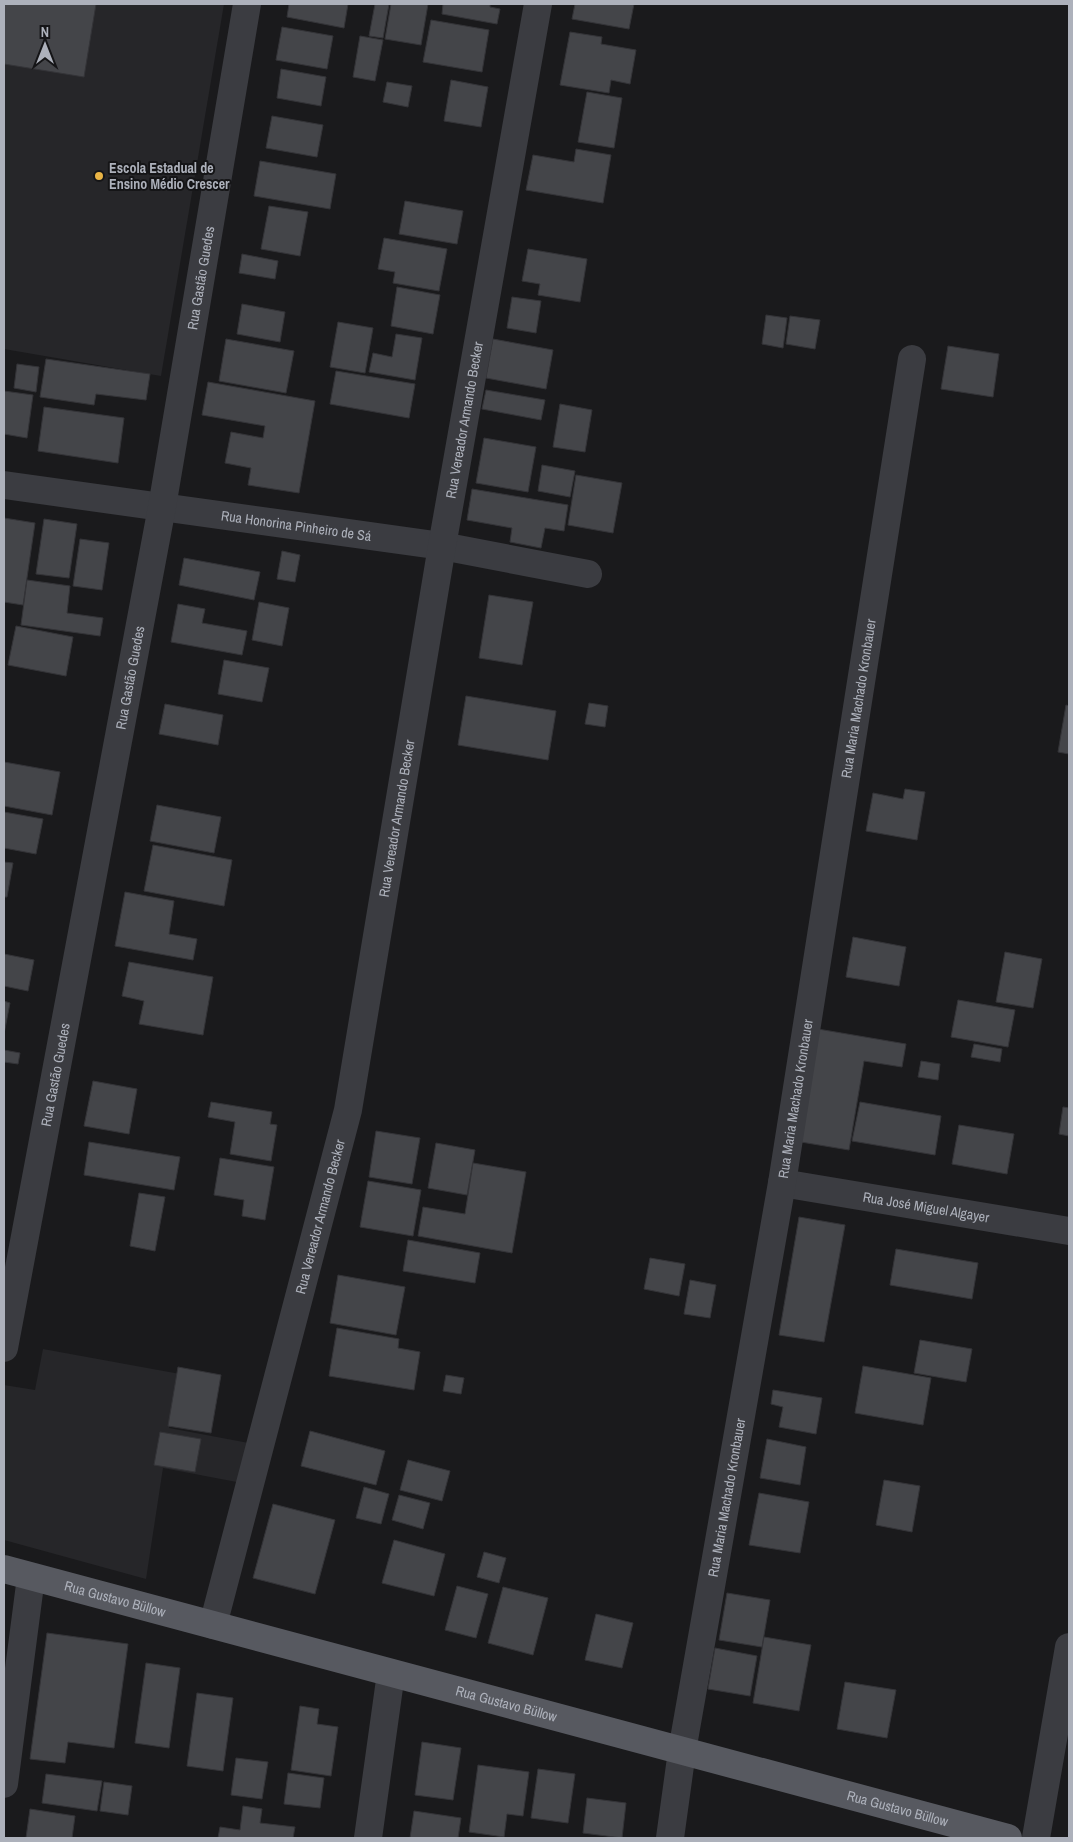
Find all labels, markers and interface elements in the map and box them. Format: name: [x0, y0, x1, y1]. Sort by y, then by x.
north arrow: [20, 20, 70, 70]
text: N: [41, 23, 49, 41]
place label: Escola Estadual de Ensino Médio Crescer: [109, 159, 230, 193]
marker: Escola Estadual de Ensino Médio Crescer: [93, 170, 105, 182]
street label: Rua Gastão Guedes: [183, 225, 218, 331]
street label: Rua Vereador Armando Becker: [442, 340, 487, 500]
street label: Rua Honorina Pinheiro de Sá: [220, 506, 373, 545]
street label: Rua Maria Machado Kronbauer: [837, 617, 880, 779]
street label: Rua Gastão Guedes: [111, 624, 148, 731]
street label: Rua Vereador Armando Becker: [375, 738, 419, 898]
street label: Rua Maria Machado Kronbauer: [774, 1018, 817, 1180]
street label: Rua Gastão Guedes: [37, 1021, 74, 1128]
street label: Rua Vereador Armando Becker: [291, 1137, 349, 1296]
street label: Rua José Miguel Algayer: [861, 1188, 991, 1227]
street label: Rua Maria Machado Kronbauer: [704, 1417, 749, 1579]
street label: Rua Gustavo Büllow: [62, 1577, 168, 1621]
street label: Rua Gustavo Büllow: [454, 1681, 560, 1726]
street label: Rua Gustavo Büllow: [845, 1786, 951, 1831]

